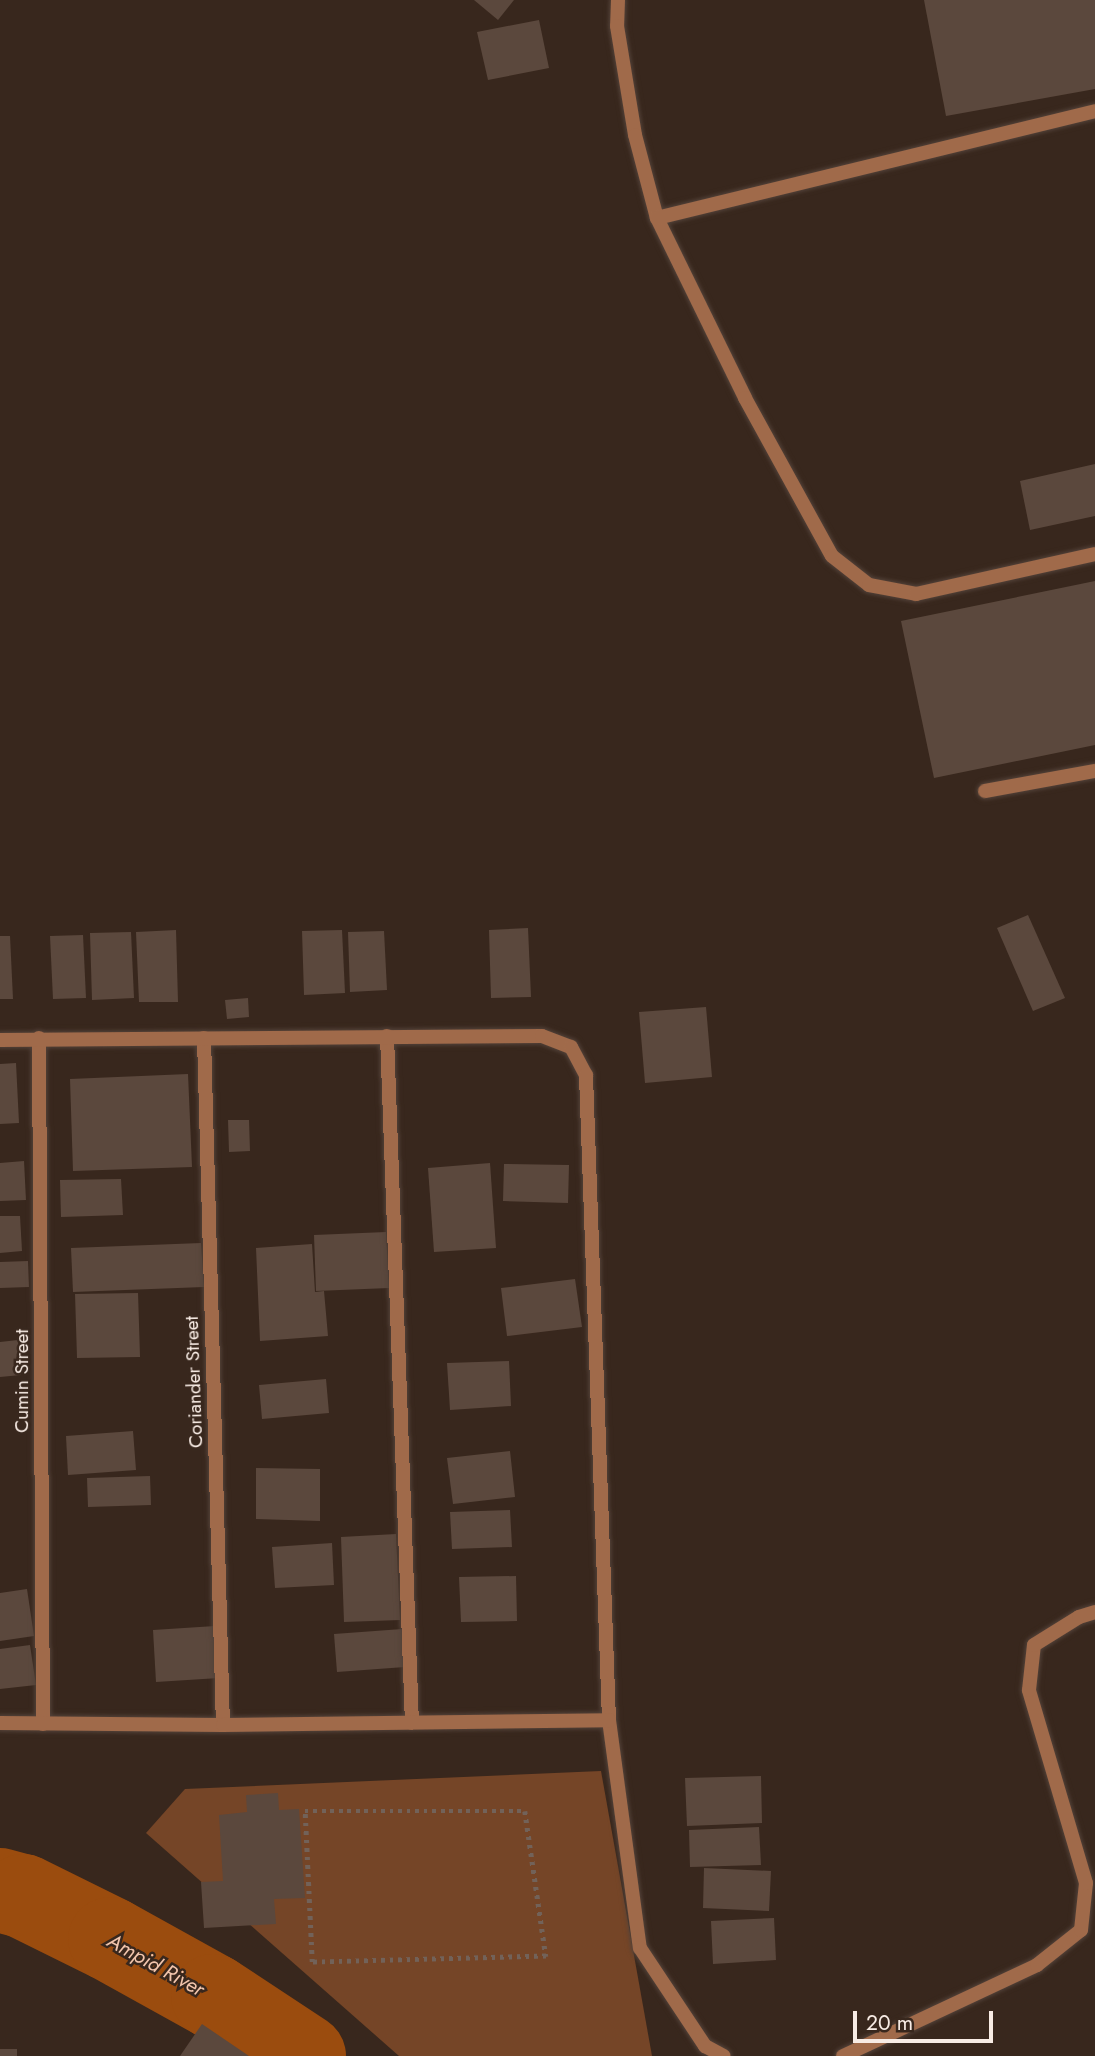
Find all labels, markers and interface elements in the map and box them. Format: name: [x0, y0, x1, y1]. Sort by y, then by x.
street label: Coriander Street: [180, 1316, 208, 1448]
street label: Cumin Street: [11, 1329, 33, 1433]
water label: Ampid River: [103, 1928, 209, 2002]
scale bar: [857, 1996, 997, 2040]
text: 20 m: [866, 2008, 913, 2038]

